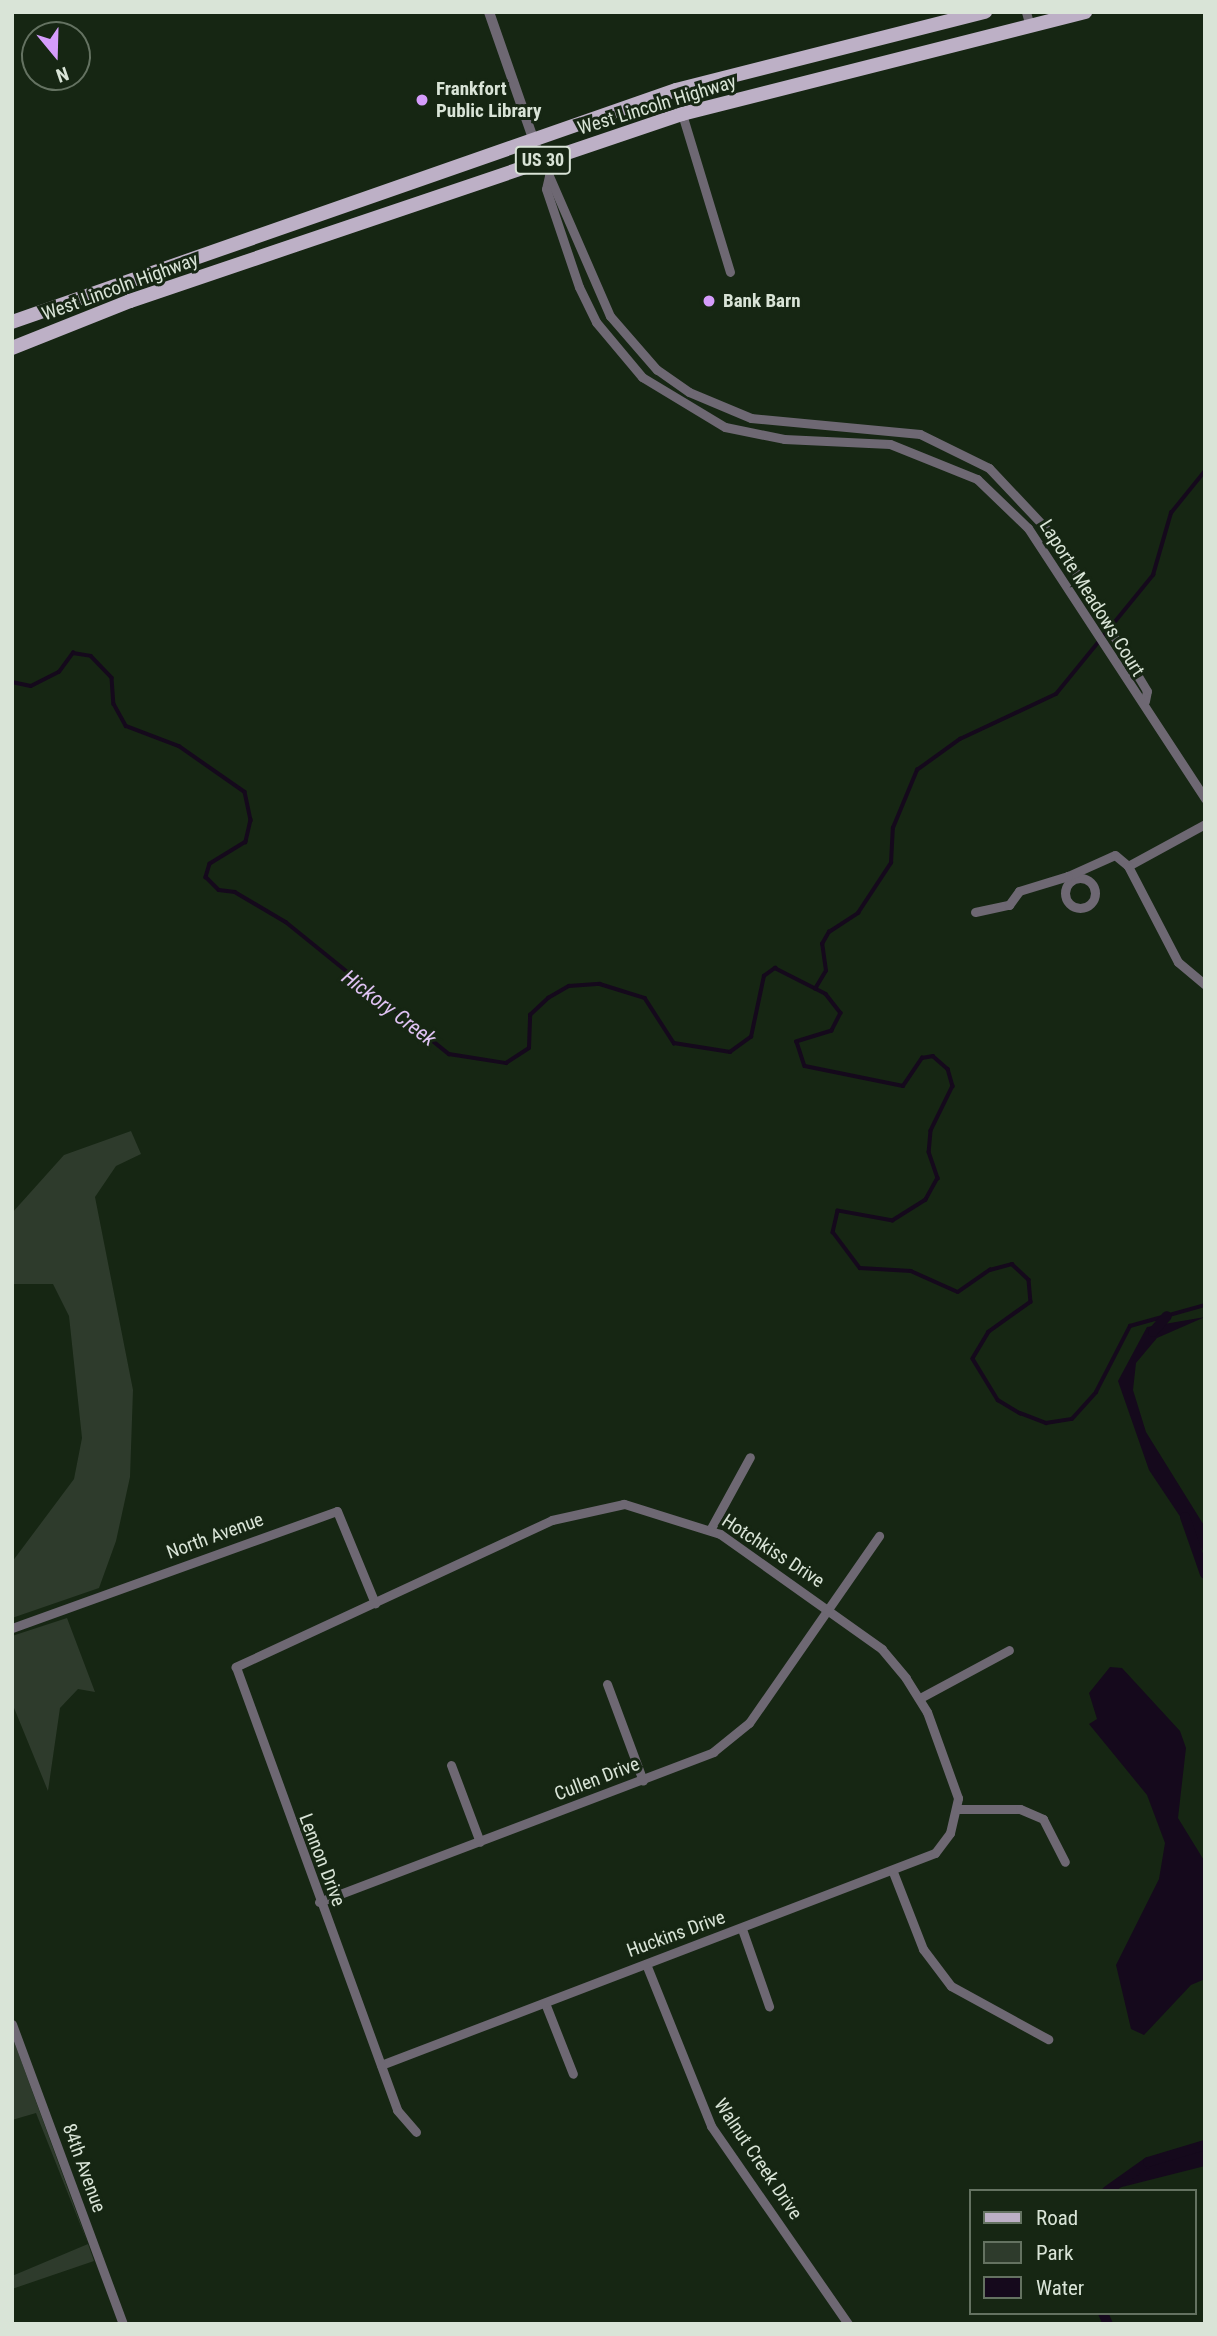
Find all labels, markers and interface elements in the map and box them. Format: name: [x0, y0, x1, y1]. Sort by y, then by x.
north arrow: [21, 21, 91, 91]
text: N: [53, 62, 72, 87]
street label: West Lincoln Highway: [575, 70, 739, 140]
place label: Frankfort Public Library: [436, 78, 541, 122]
marker: Frankfort Public Library: [414, 92, 430, 108]
road number: US 30: [513, 146, 573, 174]
street label: West Lincoln Highway: [39, 248, 201, 326]
place label: Bank Barn: [723, 290, 801, 312]
marker: Bank Barn: [701, 293, 717, 309]
street label: Laporte Meadows Court: [1035, 516, 1149, 680]
water label: Hickory Creek: [337, 964, 441, 1052]
street label: North Avenue: [163, 1508, 267, 1564]
street label: Hotchkiss Drive: [718, 1509, 828, 1593]
street label: Cullen Drive: [551, 1752, 643, 1806]
street label: Lennon Drive: [294, 1810, 350, 1910]
street label: Huckins Drive: [624, 1906, 728, 1962]
street label: Walnut Creek Drive: [709, 2094, 807, 2224]
street label: 84th Avenue: [57, 2121, 111, 2215]
legend: [968, 2189, 1196, 2315]
text: Road: [1036, 2206, 1078, 2230]
text: Park: [1036, 2241, 1073, 2265]
text: Water: [1036, 2276, 1084, 2300]

